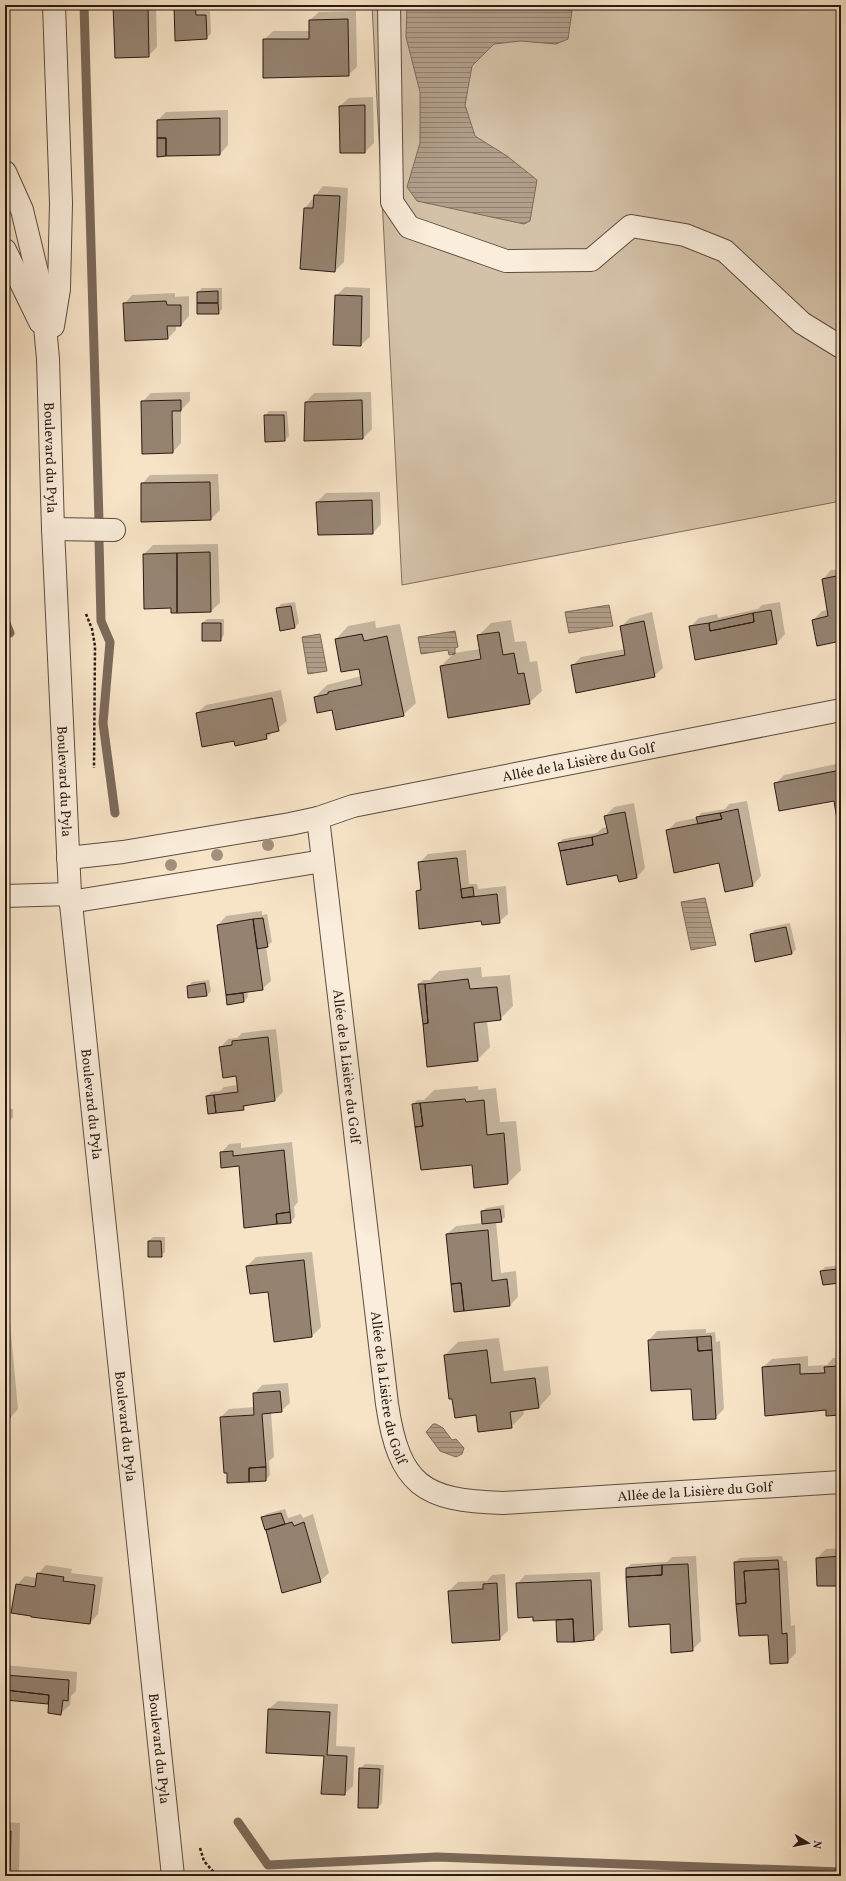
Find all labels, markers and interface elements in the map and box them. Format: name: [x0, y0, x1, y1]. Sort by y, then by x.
street label: Boulevard du Pyla: [38, 402, 61, 514]
street label: Boulevard du Pyla: [51, 725, 75, 837]
street label: Allée de la Lisière du Golf: [501, 739, 658, 787]
street label: Allée de la Lisière du Golf: [327, 988, 364, 1146]
street label: Boulevard du Pyla: [75, 1048, 106, 1161]
street label: Allée de la Lisière du Golf: [365, 1310, 411, 1469]
street label: Boulevard du Pyla: [109, 1370, 140, 1483]
street label: Allée de la Lisière du Golf: [617, 1478, 774, 1507]
street label: Boulevard du Pyla: [143, 1692, 173, 1805]
north arrow: [788, 1823, 828, 1863]
text: N: [808, 1839, 824, 1850]

